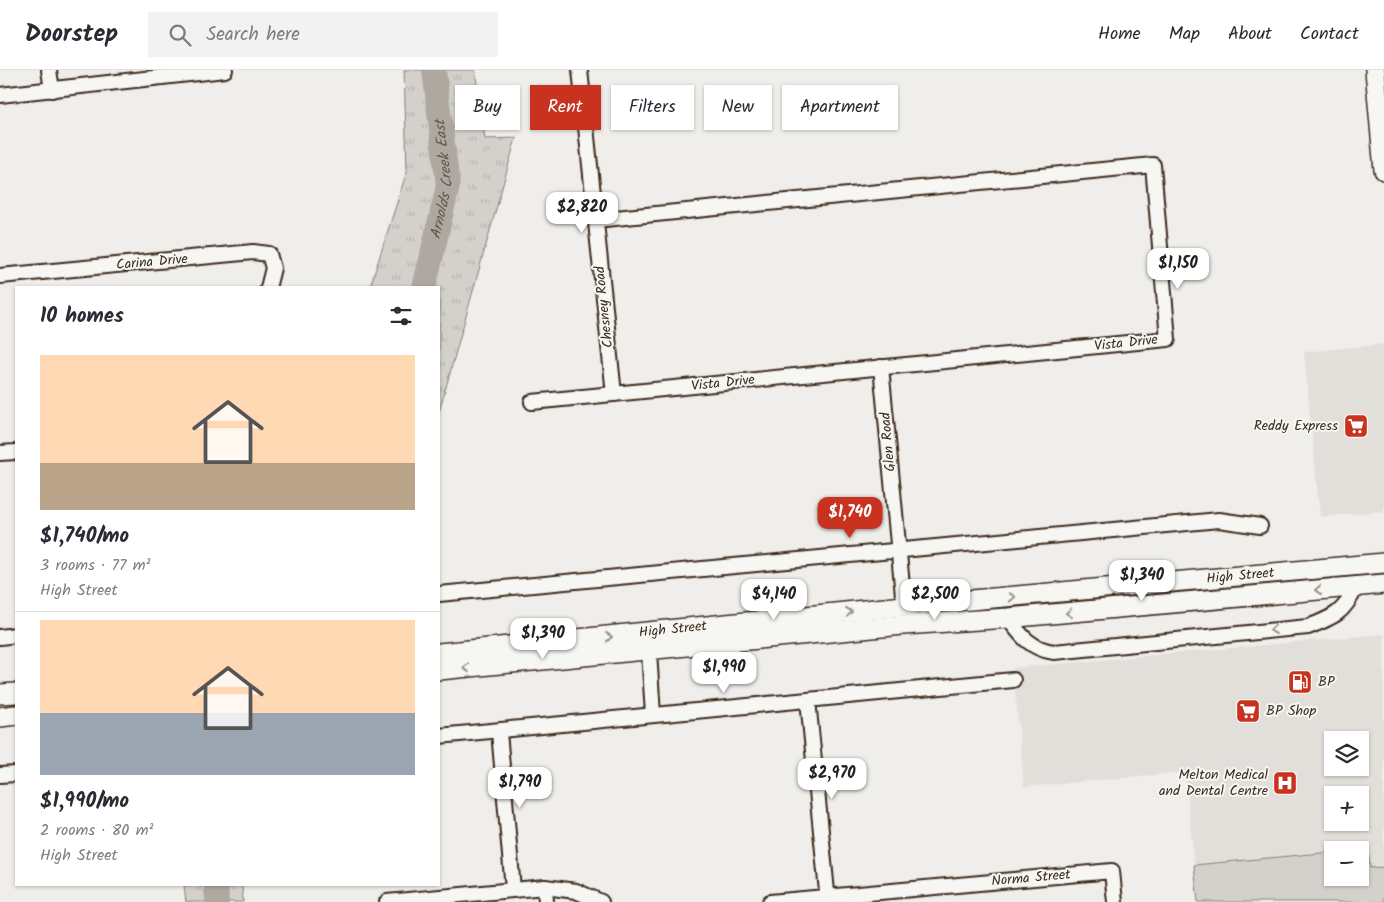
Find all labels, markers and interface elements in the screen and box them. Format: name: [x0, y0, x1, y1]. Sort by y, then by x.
search box: [148, 12, 498, 57]
text: Doorstep: [25, 15, 118, 54]
text: Search here: [206, 20, 300, 50]
text: Home: [1098, 20, 1141, 49]
text: Map: [1169, 20, 1200, 49]
text: About: [1228, 20, 1272, 49]
text: Contact: [1300, 20, 1359, 49]
icon: search: [166, 21, 194, 49]
chip: Buy: [455, 85, 520, 130]
chip: Rent: [530, 85, 601, 130]
chip: Filters: [611, 85, 694, 130]
chip: New: [704, 85, 772, 130]
chip: Apartment: [782, 85, 898, 130]
water label: Arnolds Creek East: [424, 116, 460, 242]
pin: $2,820: [541, 191, 623, 234]
text: $2,820: [557, 195, 607, 220]
street label: Carina Drive: [115, 248, 189, 276]
pin: $1,150: [1137, 248, 1219, 290]
text: $1,150: [1158, 251, 1198, 276]
street label: Chesney Road: [589, 264, 619, 349]
text: 10 homes: [40, 300, 124, 333]
icon: filters: [387, 302, 415, 330]
street label: Vista Drive: [1093, 329, 1159, 357]
street label: Vista Drive: [690, 369, 756, 397]
icon: home: [183, 387, 273, 477]
street label: Glen Road: [874, 410, 902, 473]
supermarket icon: Reddy Express: [1343, 413, 1369, 439]
place label: Reddy Express: [1254, 415, 1338, 437]
pin: $1,740: [809, 496, 891, 539]
text: $1,740: [829, 500, 871, 525]
text: $1,740/mo: [40, 520, 129, 553]
text: 3 rooms · 77 m²: [40, 553, 150, 578]
pin: $1,340: [1101, 560, 1183, 602]
street label: High Street: [1205, 562, 1276, 590]
text: $1,340: [1120, 563, 1164, 588]
text: High Street: [40, 578, 118, 603]
pin: $4,140: [733, 578, 815, 621]
pin: $2,500: [894, 578, 976, 621]
text: $4,140: [752, 582, 796, 607]
text: $2,500: [911, 582, 959, 607]
one-way arrow: [1314, 584, 1322, 595]
one-way arrow: [1008, 591, 1016, 602]
one-way arrow: [845, 607, 853, 618]
one-way arrow: [1065, 607, 1073, 618]
street label: High Street: [638, 615, 708, 644]
pin: $1,390: [502, 618, 584, 660]
text: $1,390: [521, 621, 565, 646]
one-way arrow: [1269, 625, 1277, 636]
one-way arrow: [606, 632, 614, 643]
pin: $1,990: [683, 652, 765, 694]
icon: home: [183, 653, 273, 743]
text: $1,990: [703, 655, 745, 680]
one-way arrow: [461, 662, 469, 673]
fuel station icon: BP: [1287, 669, 1313, 695]
place label: BP: [1318, 671, 1335, 693]
supermarket icon: BP Shop: [1235, 698, 1261, 724]
place label: BP Shop: [1266, 700, 1316, 722]
map controls: [1324, 731, 1369, 886]
button: layers: [1324, 731, 1369, 776]
pin: $2,970: [791, 758, 873, 800]
text: $2,970: [809, 761, 855, 786]
place label: Melton Medical and Dental Centre: [1159, 764, 1269, 802]
pin: $1,790: [479, 766, 561, 809]
text: $1,790: [499, 770, 541, 795]
hospital icon: Melton Medical and Dental Centre: [1272, 770, 1298, 796]
text: $1,990/mo: [40, 785, 129, 818]
button: +: [1324, 786, 1369, 831]
text: 2 rooms · 80 m²: [40, 818, 153, 843]
button: −: [1324, 841, 1369, 886]
text: High Street: [40, 843, 118, 868]
street label: Norma Street: [991, 864, 1072, 892]

